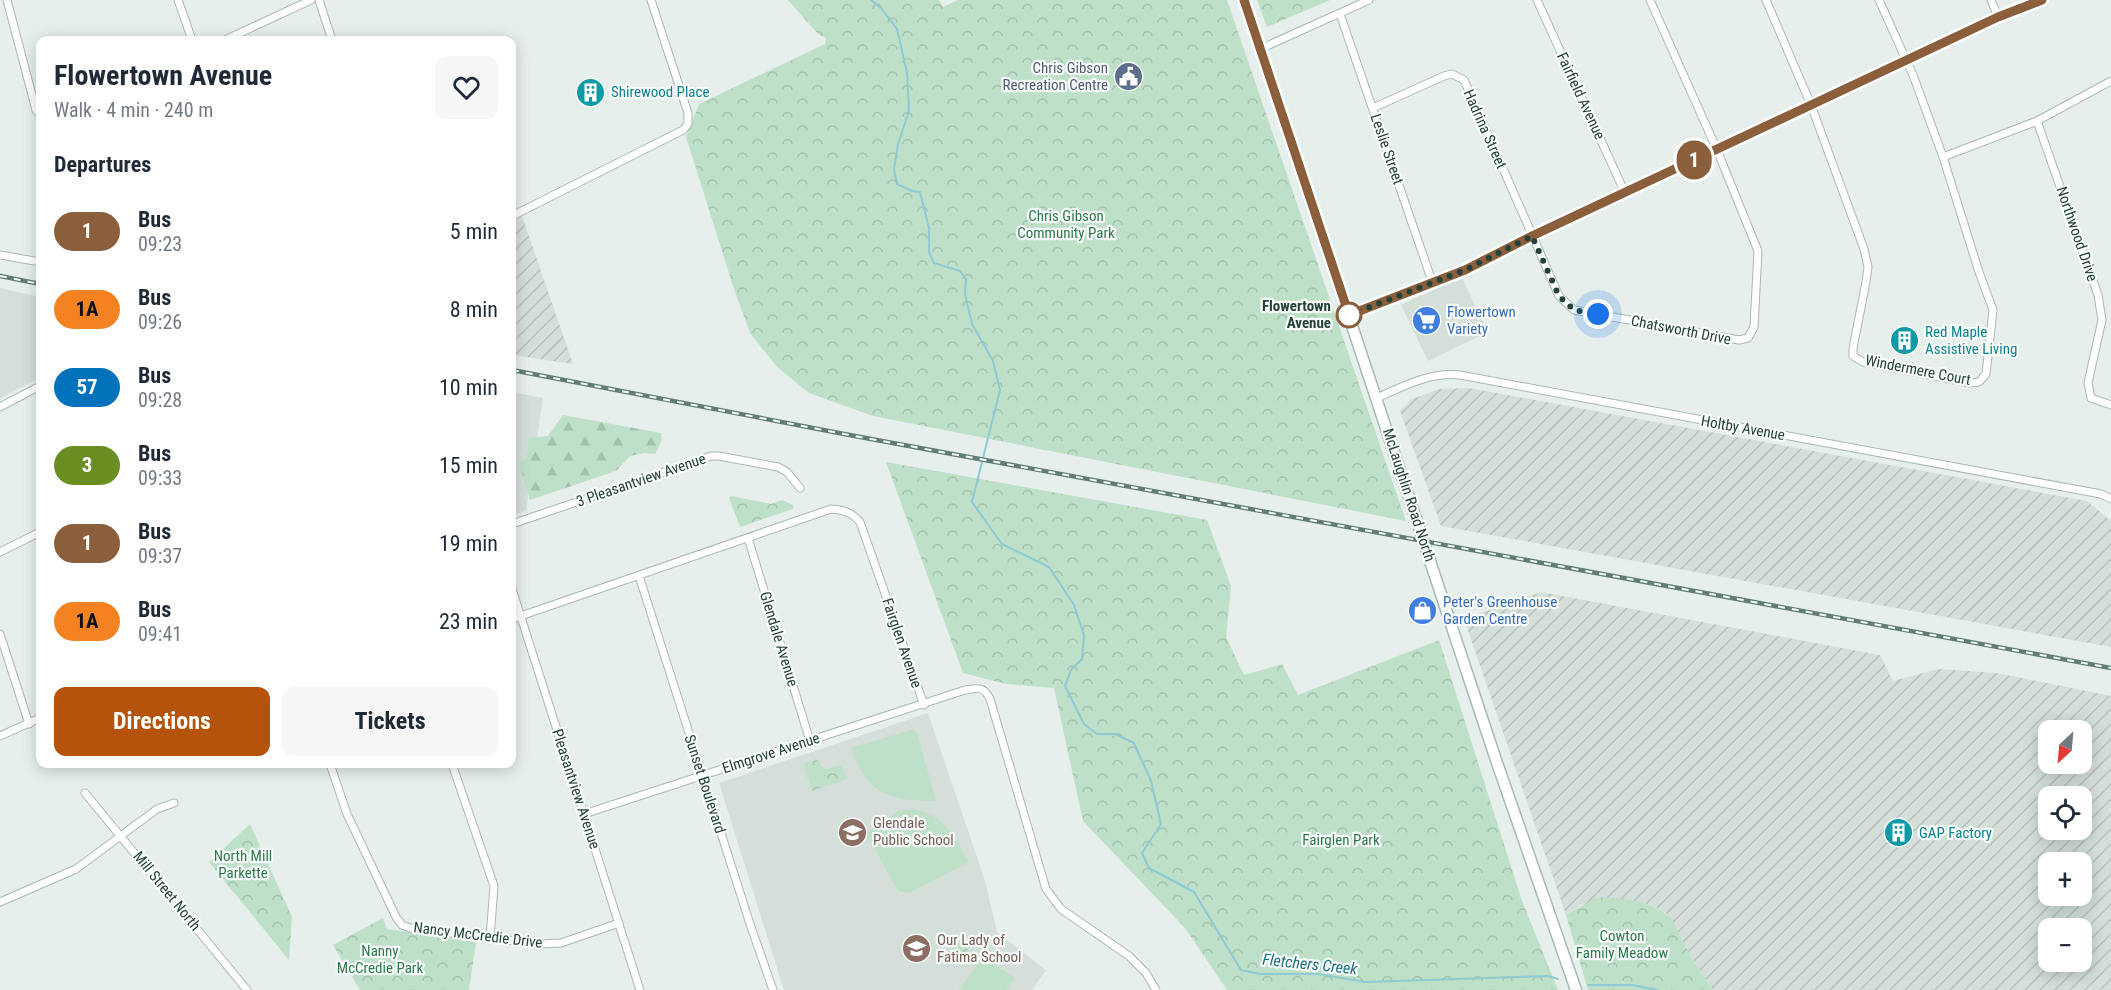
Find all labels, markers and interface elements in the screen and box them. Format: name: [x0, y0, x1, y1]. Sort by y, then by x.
street label: Fairfield Avenue: [1553, 50, 1609, 142]
button: heart: [435, 56, 498, 119]
text: Flowertown Avenue: [54, 59, 272, 92]
place label: Chris Gibson Recreation Centre: [1003, 59, 1108, 94]
public building icon: Chris Gibson Recreation Centre: [1113, 61, 1145, 93]
building icon: Shirewood Place: [574, 76, 606, 108]
place label: Shirewood Place: [611, 83, 710, 101]
street label: Hadrina Street: [1459, 87, 1511, 171]
text: Walk · 4 min · 240 m: [54, 98, 213, 122]
street label: Leslie Street: [1367, 111, 1407, 187]
line badge: 1: [1674, 140, 1714, 180]
text: 1: [1689, 148, 1699, 172]
text: Departures: [54, 152, 151, 177]
street label: Northwood Drive: [2052, 184, 2102, 284]
text: Bus: [138, 207, 171, 232]
park label: Chris Gibson Community Park: [1017, 207, 1115, 242]
text: 1: [82, 219, 92, 243]
text: 5 min: [450, 219, 498, 244]
text: 09:23: [138, 232, 182, 256]
text: Bus: [138, 285, 171, 310]
text: 1A: [75, 297, 99, 321]
text: 8 min: [450, 297, 498, 322]
place label: Flowertown Avenue: [1262, 297, 1331, 332]
your location: [1583, 299, 1613, 329]
marker: Flowertown Avenue: [1336, 302, 1362, 328]
place label: Flowertown Variety: [1447, 303, 1516, 338]
supermarket icon: Flowertown Variety: [1410, 305, 1442, 337]
text: 09:26: [138, 310, 182, 334]
street label: Chatsworth Drive: [1629, 311, 1733, 349]
place label: Red Maple Assistive Living: [1925, 323, 2017, 358]
building icon: Red Maple Assistive Living: [1888, 325, 1920, 357]
street label: Windermere Court: [1864, 351, 1972, 389]
text: Bus: [138, 363, 171, 388]
text: 57: [76, 375, 98, 399]
text: 10 min: [439, 375, 498, 400]
text: 09:28: [138, 388, 182, 412]
street label: Holtby Avenue: [1700, 412, 1786, 444]
street label: McLaughlin Road North: [1379, 426, 1439, 564]
text: Bus: [138, 441, 171, 466]
street label: 3 Pleasantview Avenue: [574, 449, 708, 511]
text: 3: [82, 453, 92, 477]
text: 15 min: [439, 453, 498, 478]
text: 09:33: [138, 466, 182, 490]
text: Bus: [138, 519, 171, 544]
text: 1: [82, 531, 92, 555]
text: 19 min: [439, 531, 498, 556]
text: 09:37: [138, 544, 182, 568]
street label: Glendale Avenue: [756, 589, 802, 689]
place label: Peter's Greenhouse Garden Centre: [1443, 593, 1557, 628]
shop icon: Peter's Greenhouse Garden Centre: [1406, 595, 1438, 627]
street label: Fairglen Avenue: [878, 596, 926, 690]
text: Bus: [138, 597, 171, 622]
text: 1A: [75, 609, 99, 633]
text: 23 min: [439, 609, 498, 634]
text: 09:41: [138, 622, 182, 646]
button: Directions: [54, 687, 270, 756]
button: Tickets: [282, 687, 498, 756]
north arrow: [2038, 720, 2092, 774]
map controls: [2038, 720, 2092, 972]
street label: Pleasantview Avenue: [548, 727, 604, 851]
street label: Elmgrove Avenue: [720, 729, 822, 777]
street label: Sunset Boulevard: [681, 732, 729, 836]
button: locate: [2038, 786, 2092, 840]
place label: Glendale Public School: [873, 814, 954, 849]
school or university icon: Glendale Public School: [836, 816, 868, 848]
building icon: GAP Factory: [1882, 817, 1914, 849]
place label: GAP Factory: [1919, 824, 1992, 842]
park label: Fairglen Park: [1302, 831, 1380, 849]
park label: North Mill Parkette: [214, 847, 272, 882]
street label: Mill Street North: [129, 848, 205, 934]
button: +: [2038, 852, 2092, 906]
street label: Nancy McCredie Drive: [412, 918, 544, 952]
button: −: [2038, 918, 2092, 972]
park label: Cowton Family Meadow: [1576, 927, 1668, 962]
place label: Our Lady of Fatima School: [937, 931, 1021, 966]
school or university icon: Our Lady of Fatima School: [900, 933, 932, 965]
park label: Nanny McCredie Park: [337, 942, 423, 977]
water label: Fletchers Creek: [1262, 950, 1359, 979]

